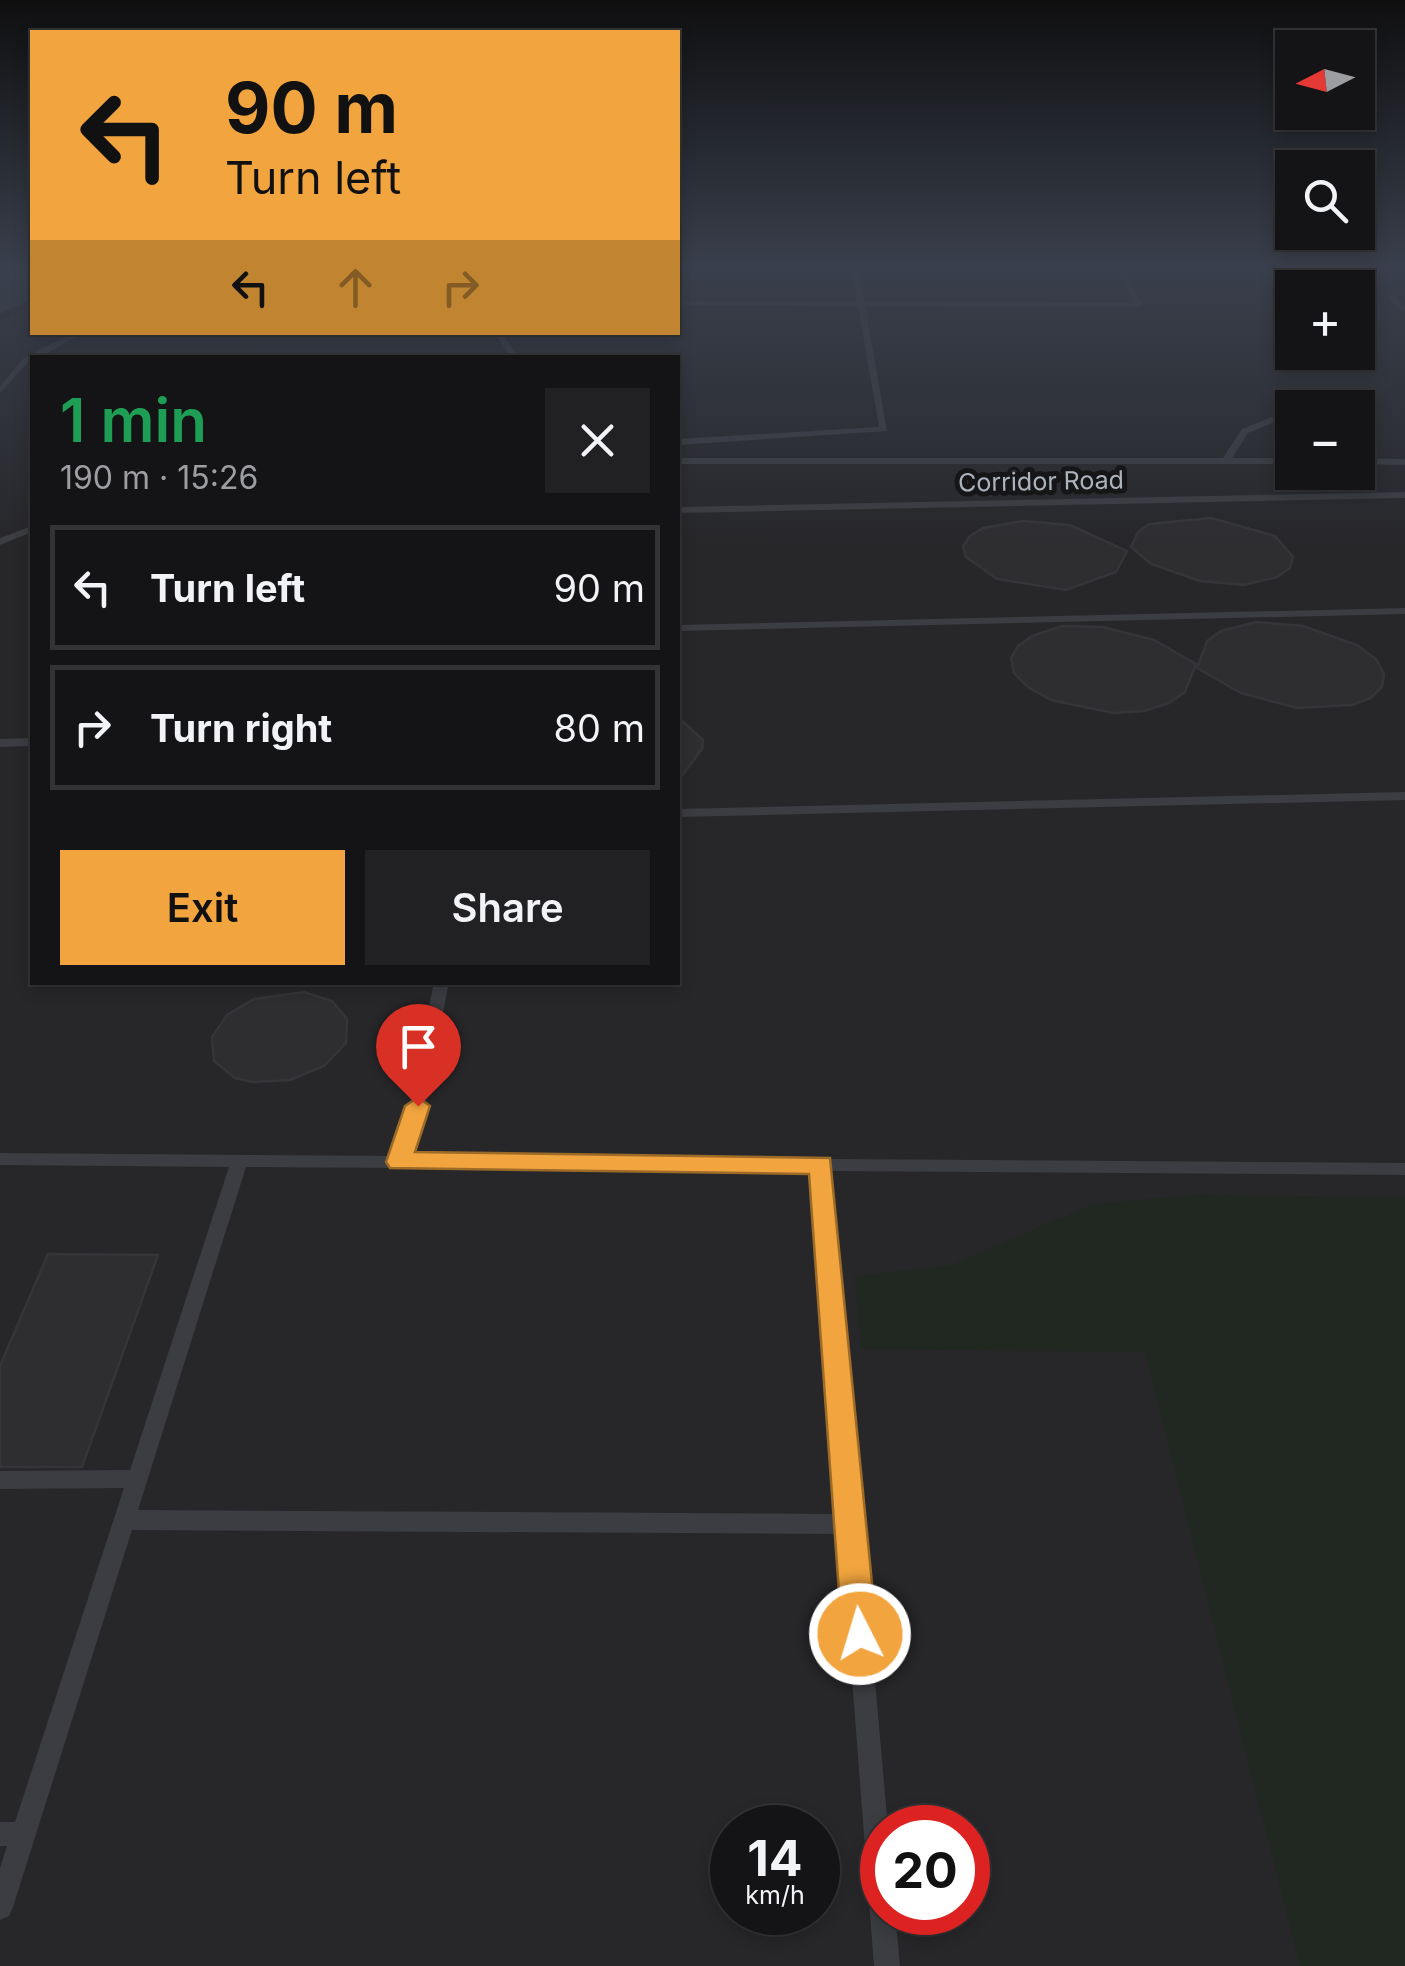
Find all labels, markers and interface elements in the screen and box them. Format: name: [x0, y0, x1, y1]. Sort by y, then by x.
north arrow: [1275, 30, 1375, 130]
map controls: [1275, 30, 1375, 490]
text: 90 m: [225, 65, 398, 150]
icon: left: [60, 70, 190, 200]
text: Turn left: [225, 150, 401, 205]
button: search: [1275, 150, 1375, 250]
icon: left: [223, 260, 278, 315]
icon: ahead: [328, 260, 383, 315]
icon: right: [433, 260, 488, 315]
button: +: [1275, 270, 1375, 370]
text: 1 min: [60, 384, 207, 456]
button: close: [545, 388, 650, 493]
button: −: [1275, 390, 1375, 490]
text: 190 m · 15:26: [60, 458, 258, 497]
street label: Corridor Road: [958, 465, 1124, 497]
icon: left: [65, 560, 120, 615]
text: Turn left: [150, 565, 305, 611]
text: 90 m: [553, 565, 645, 611]
icon: right: [65, 700, 120, 755]
text: Turn right: [150, 705, 332, 751]
text: 80 m: [554, 705, 645, 751]
button: Exit: [60, 850, 345, 965]
button: Share: [365, 850, 650, 965]
pin: [376, 1004, 461, 1107]
icon: arrive: [391, 1019, 446, 1074]
position arrow: [808, 1582, 912, 1686]
speed limit sign: 20: [860, 1805, 990, 1935]
text: 14: [747, 1828, 803, 1888]
text: km/h: [745, 1880, 805, 1910]

